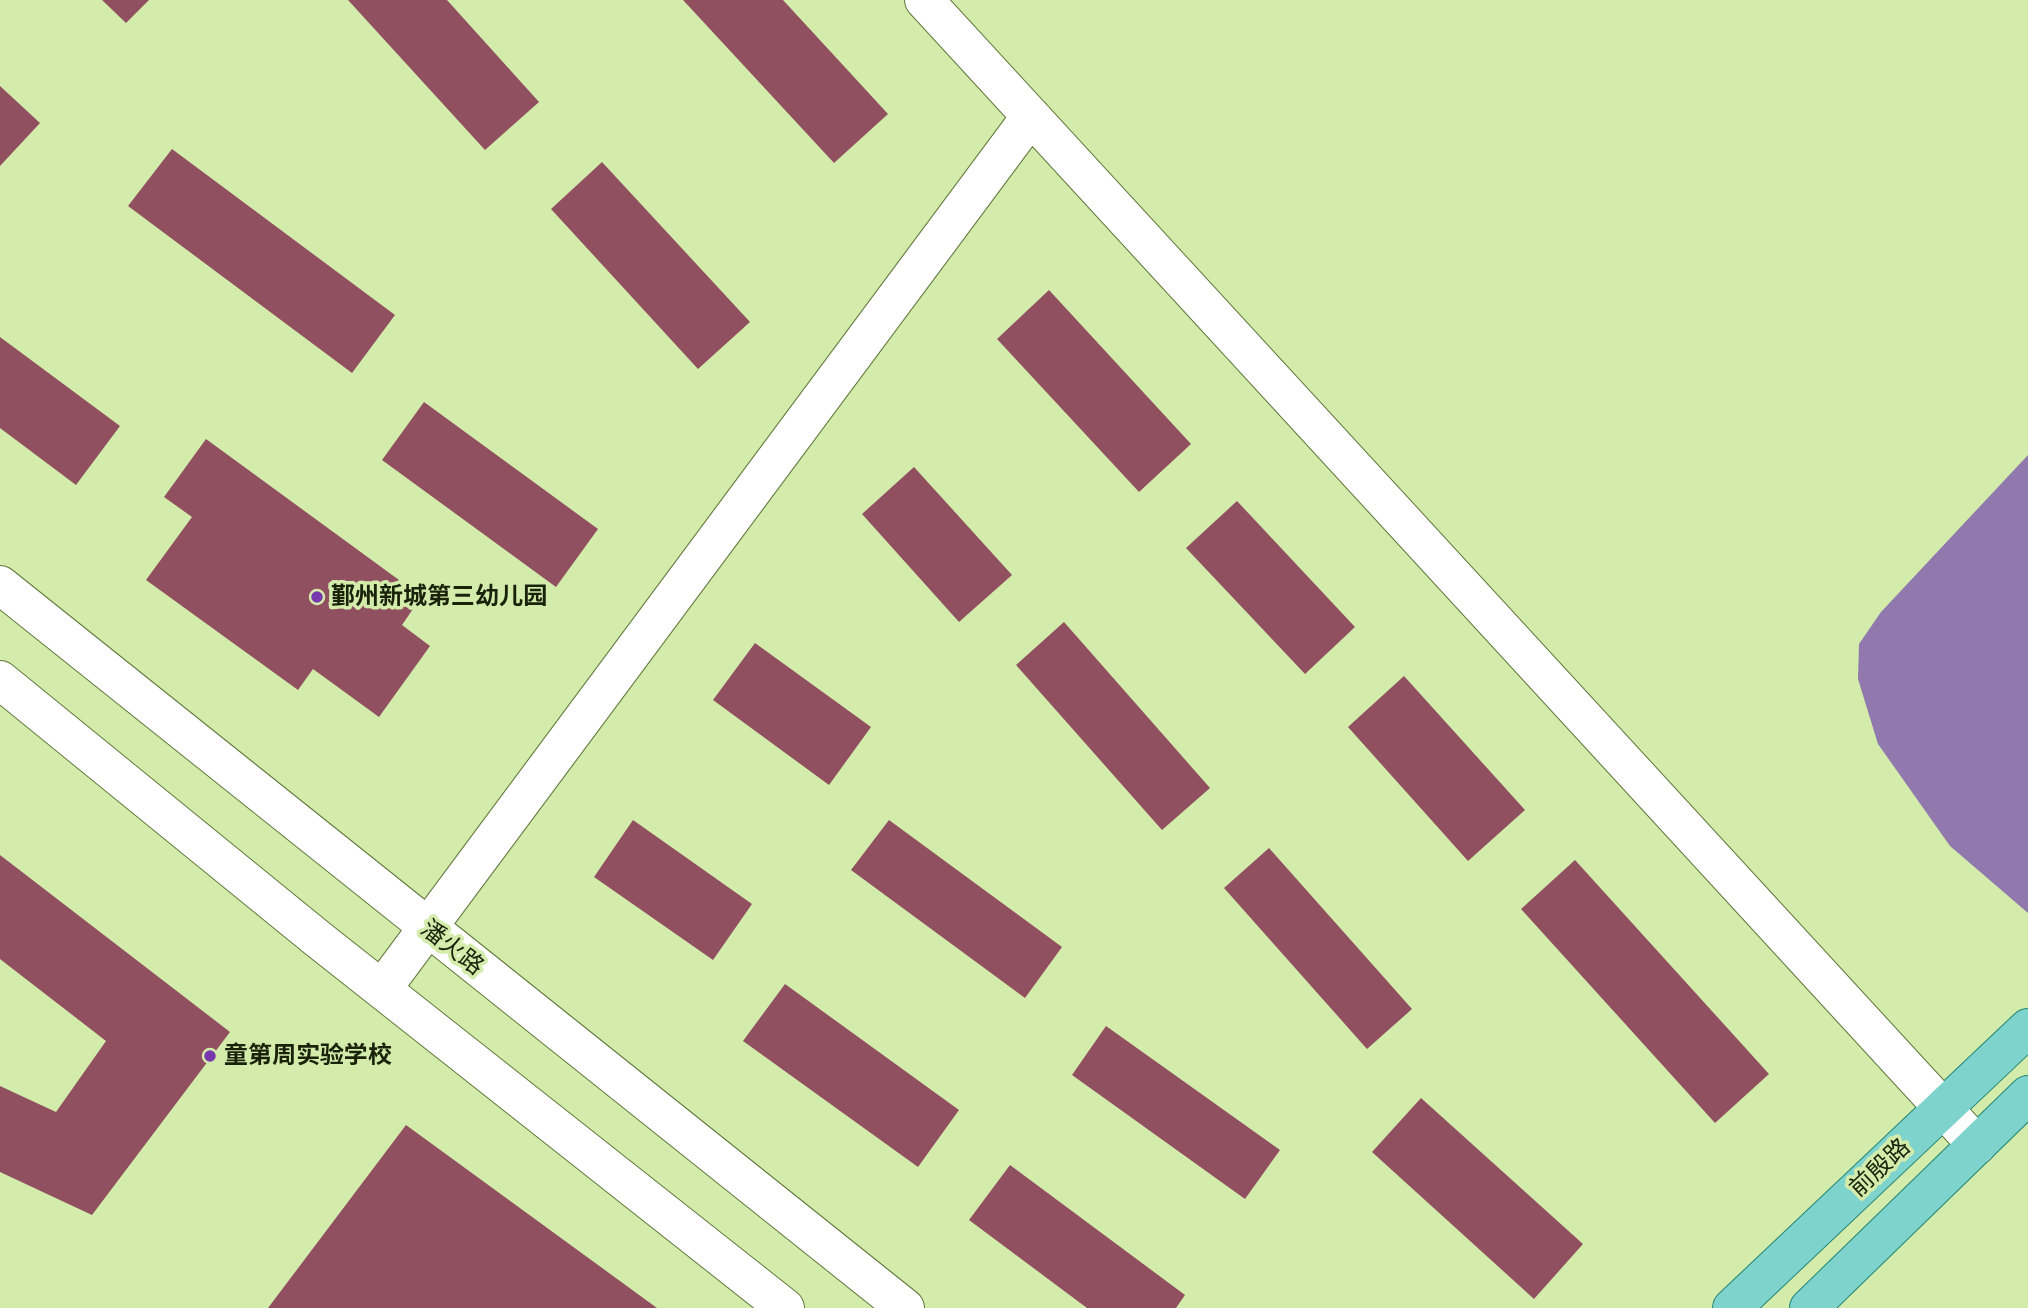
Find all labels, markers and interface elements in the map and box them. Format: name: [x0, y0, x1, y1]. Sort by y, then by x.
place label: 鄞州新城第三幼儿园: [331, 583, 547, 611]
marker: 鄞州新城第三幼儿园: [309, 589, 325, 605]
street label: 潘火路: [415, 914, 489, 982]
place label: 童第周实验学校: [224, 1042, 392, 1070]
marker: 童第周实验学校: [202, 1048, 218, 1064]
street label: 前殷路: [1844, 1133, 1916, 1203]

